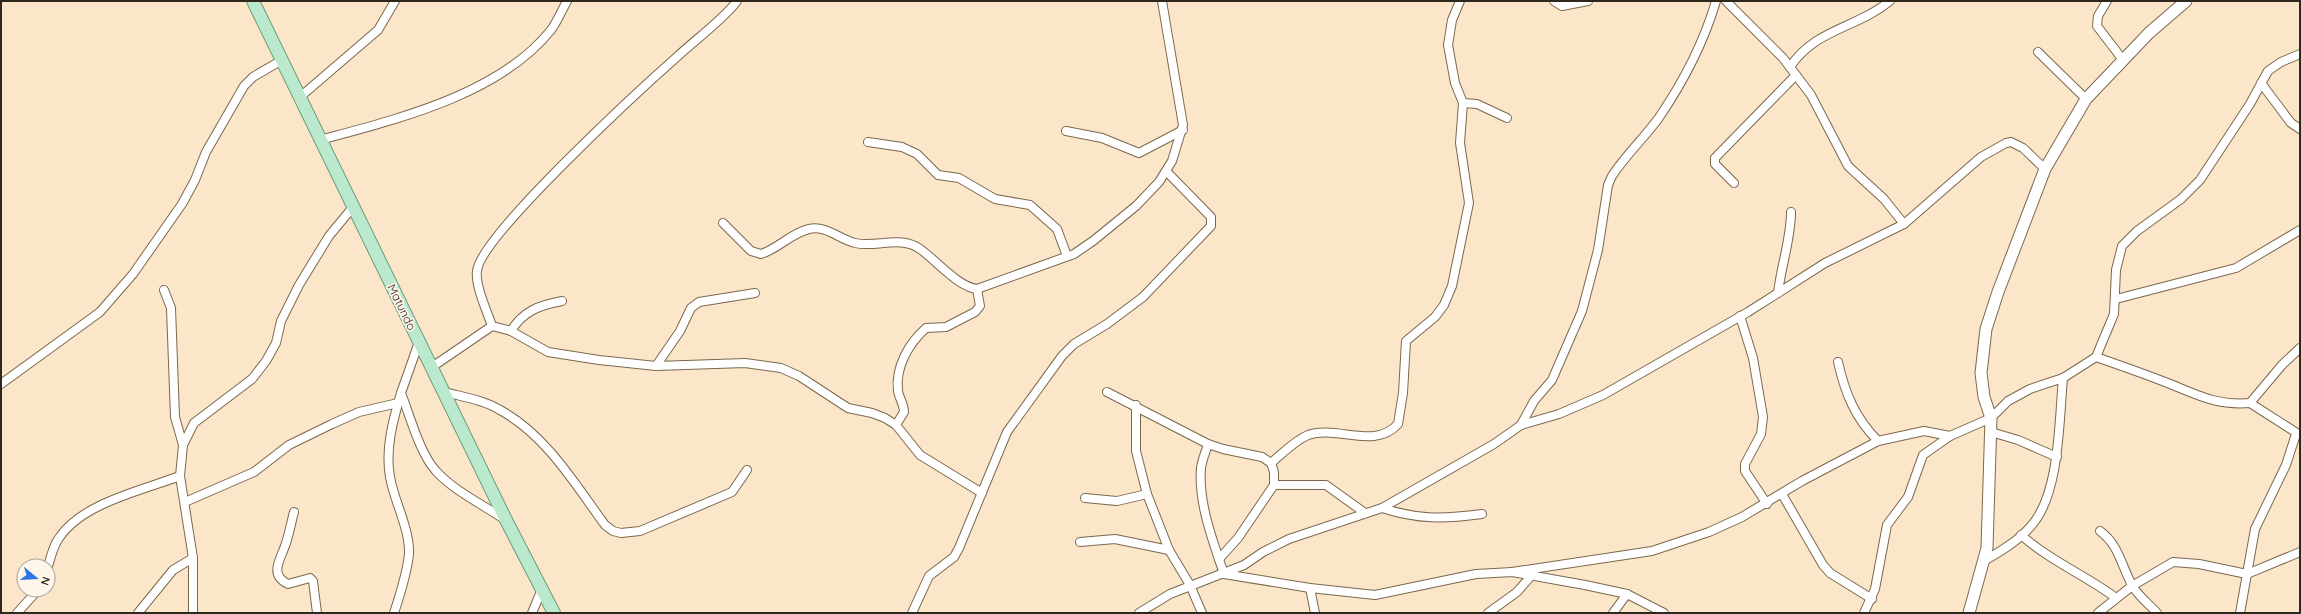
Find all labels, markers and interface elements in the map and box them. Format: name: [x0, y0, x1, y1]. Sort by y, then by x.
street label: Matundo: [384, 281, 420, 333]
north arrow: [16, 558, 56, 598]
text: N: [38, 575, 53, 587]

